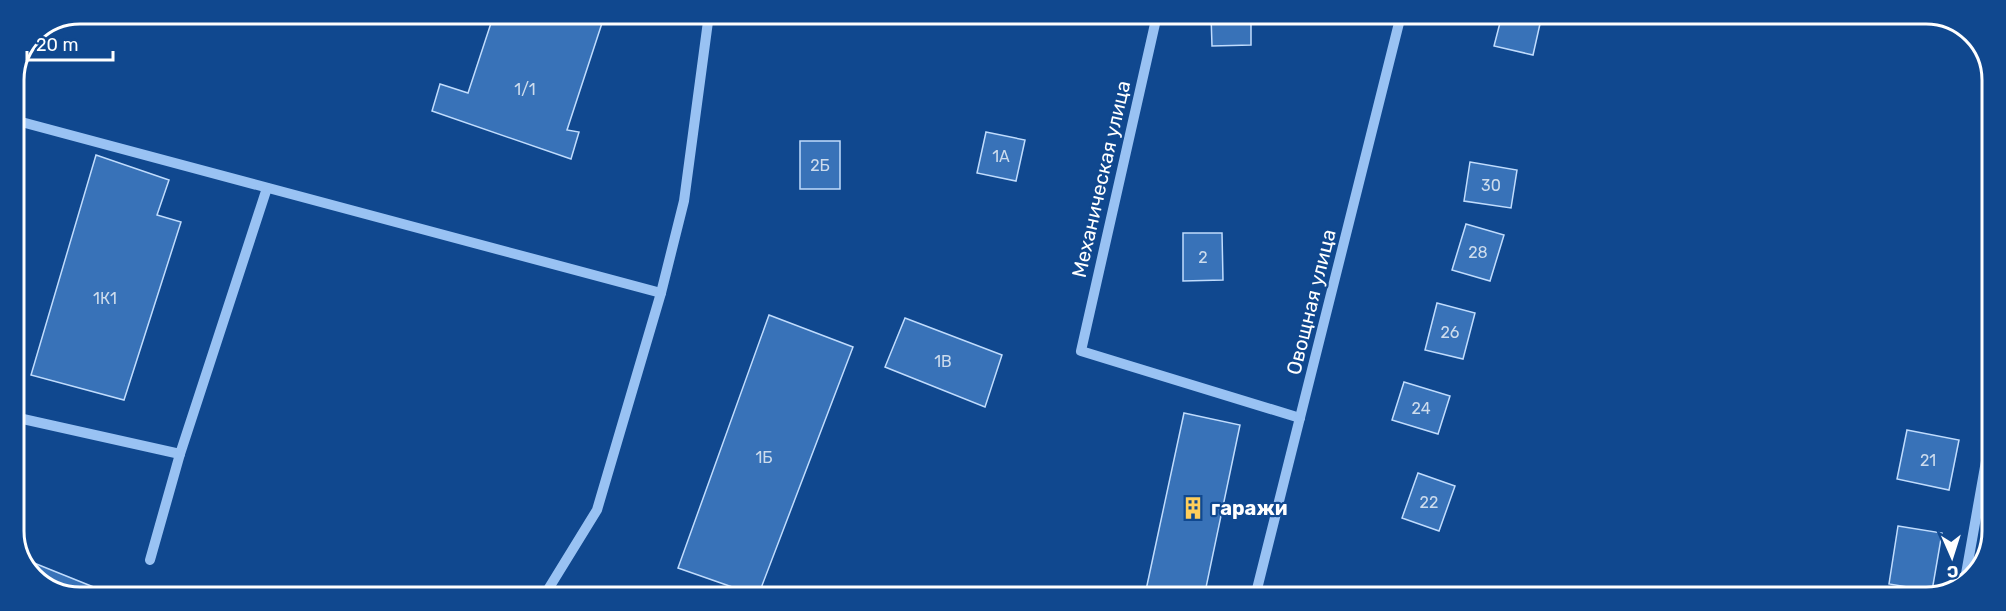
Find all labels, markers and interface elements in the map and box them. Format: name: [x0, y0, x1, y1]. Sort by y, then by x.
scale bar: [27, 24, 112, 62]
text: 20 m: [36, 34, 78, 56]
street label: Механическая улица: [1067, 78, 1135, 280]
house number: 1/1: [514, 80, 536, 99]
house number: 1А: [992, 147, 1010, 166]
house number: 2Б: [810, 156, 830, 175]
house number: 30: [1481, 176, 1501, 195]
street label: Овощная улица: [1281, 227, 1341, 377]
house number: 28: [1468, 243, 1488, 262]
house number: 2: [1198, 248, 1208, 267]
house number: 1К1: [93, 289, 117, 308]
house number: 26: [1440, 323, 1460, 342]
house number: 1В: [934, 352, 952, 371]
house number: 24: [1411, 399, 1431, 418]
house number: 1Б: [755, 448, 773, 467]
house number: 21: [1920, 451, 1936, 470]
house number: 22: [1420, 493, 1438, 512]
building icon: гаражи: [1180, 495, 1206, 521]
place label: гаражи: [1211, 496, 1287, 520]
north arrow: [1922, 527, 1982, 587]
text: С: [1947, 562, 1959, 581]

